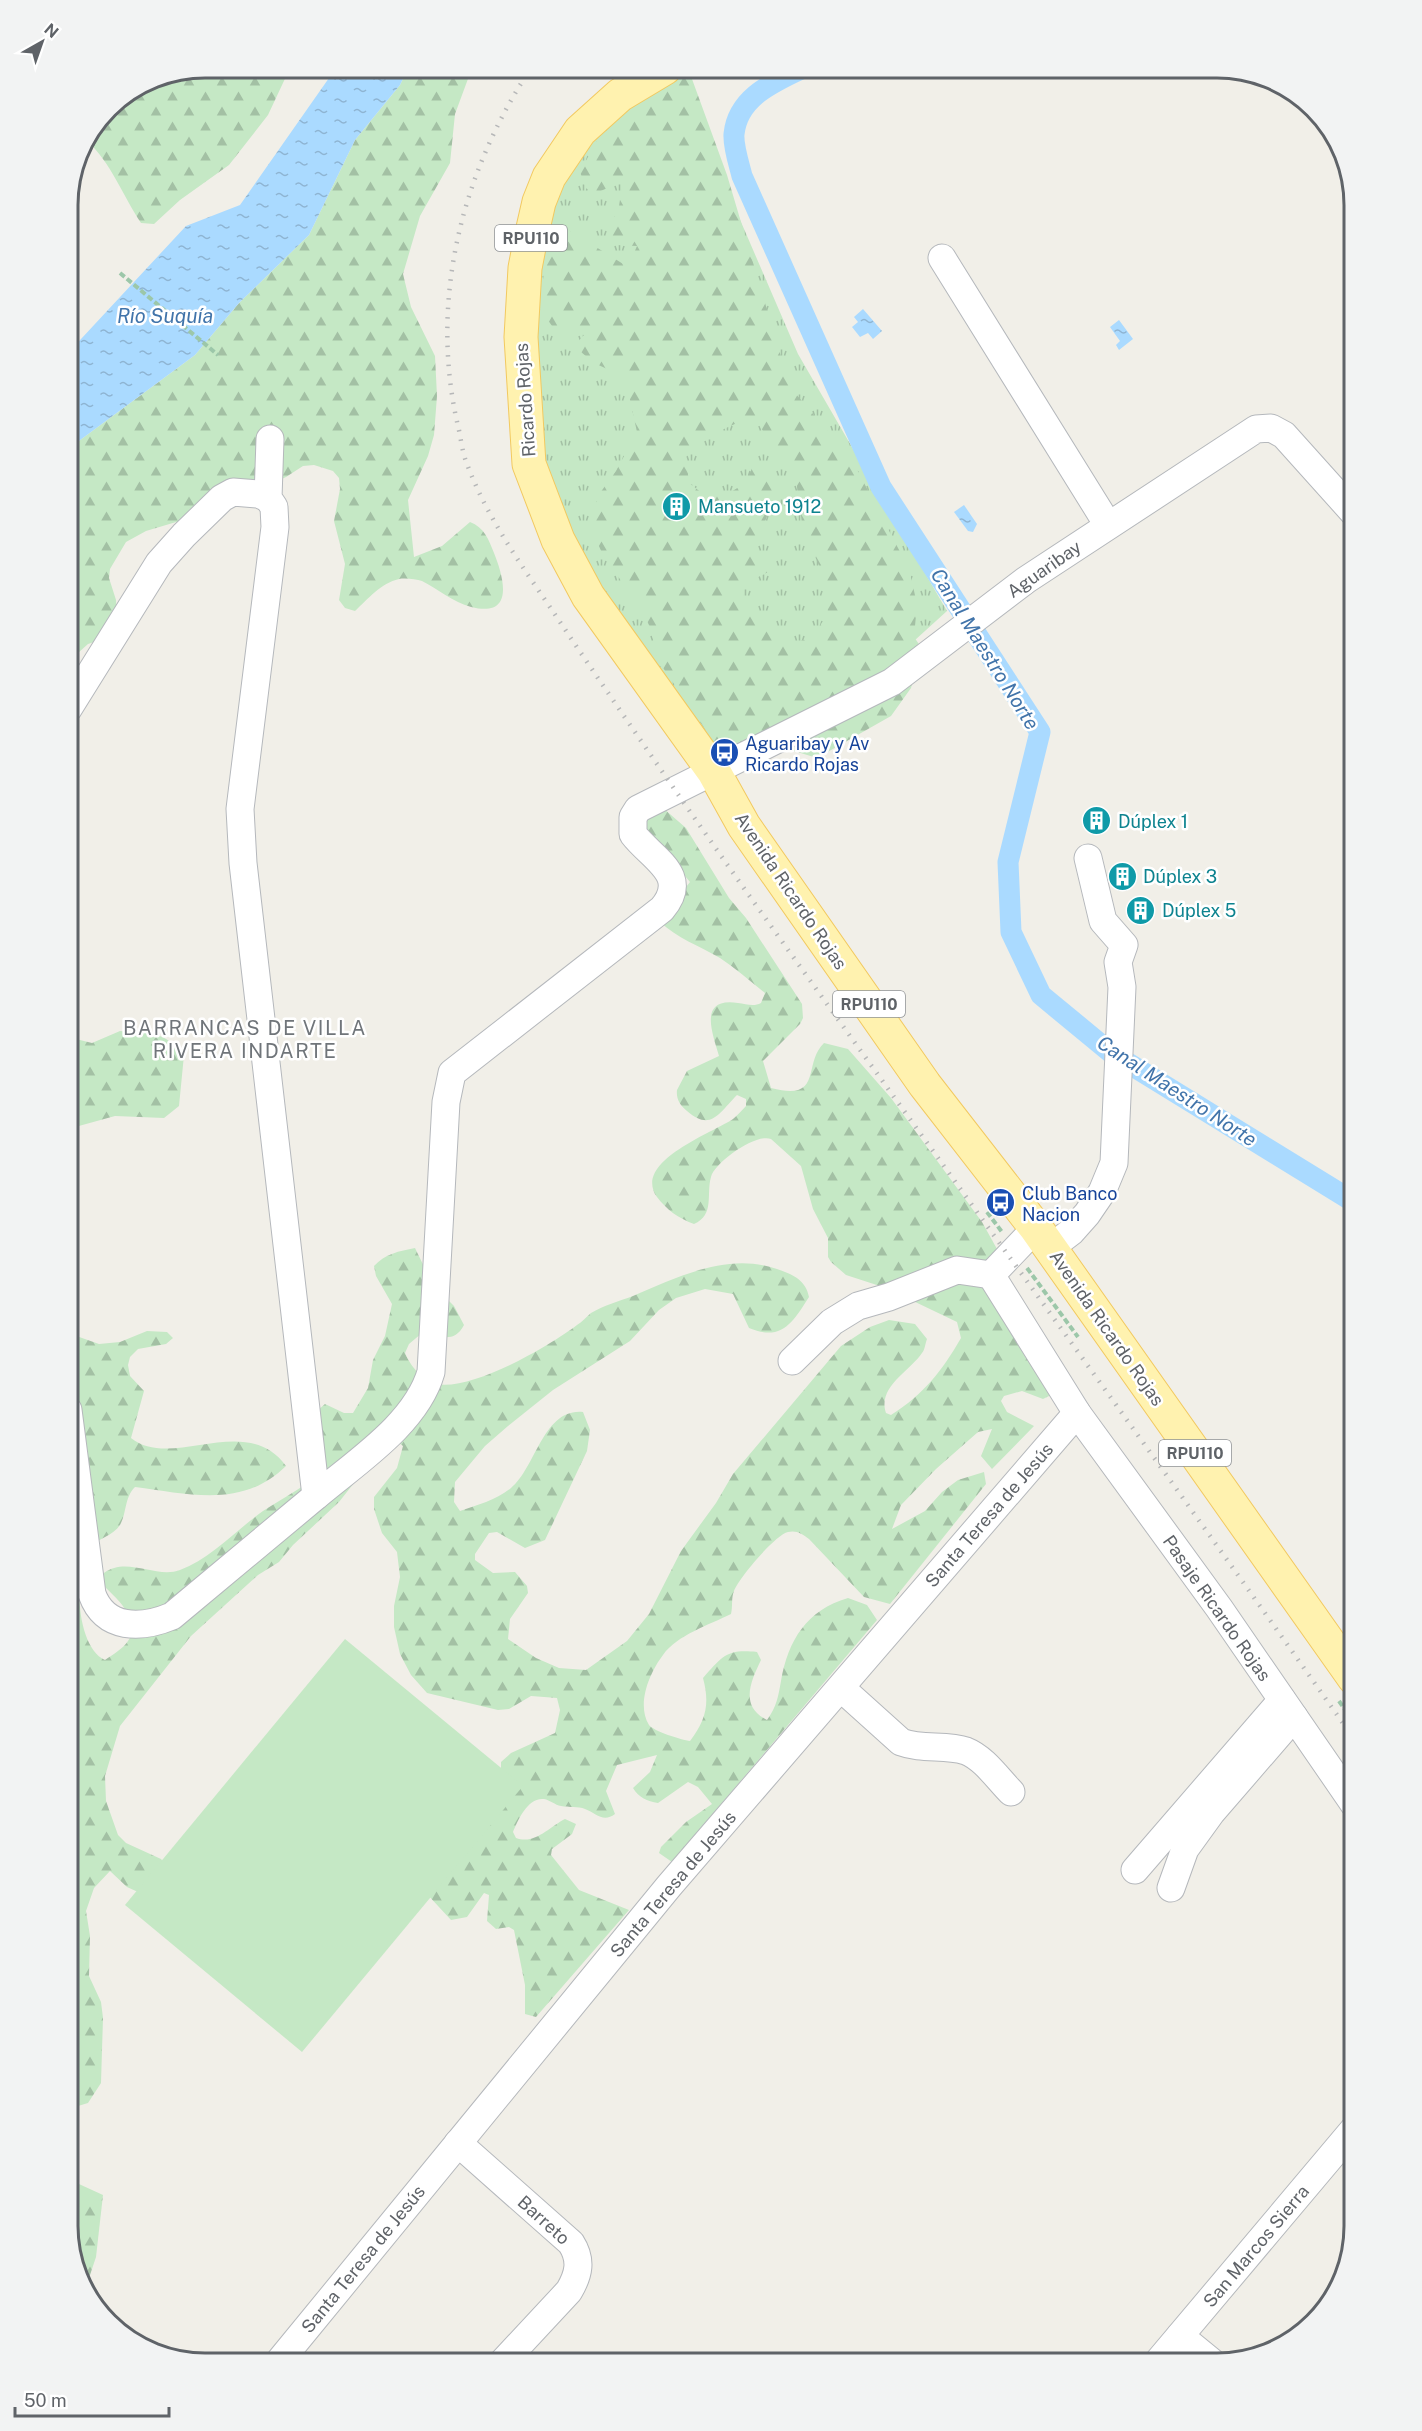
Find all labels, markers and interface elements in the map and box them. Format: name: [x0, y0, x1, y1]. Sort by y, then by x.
north arrow: [12, 12, 72, 72]
text: N: [40, 20, 62, 42]
road number: RPU110: [495, 225, 567, 251]
water label: Río Suquía: [117, 304, 213, 328]
street label: Ricardo Rojas: [511, 342, 539, 458]
building icon: Mansueto 1912: [661, 490, 693, 522]
place label: Mansueto 1912: [698, 496, 821, 517]
street label: Aguaribay: [1003, 536, 1085, 602]
water label: Canal Maestro Norte: [926, 564, 1044, 734]
place label: Aguaribay y Av Ricardo Rojas: [745, 733, 869, 775]
bus stop icon: Aguaribay y Av Ricardo Rojas: [708, 737, 740, 769]
building icon: Dúplex 1: [1081, 805, 1113, 837]
street label: Avenida Ricardo Rojas: [731, 809, 851, 973]
place label: Dúplex 1: [1118, 811, 1188, 832]
building icon: Dúplex 3: [1106, 860, 1138, 892]
place label: Dúplex 3: [1143, 866, 1217, 887]
building icon: Dúplex 5: [1125, 894, 1157, 926]
place label: Dúplex 5: [1162, 900, 1236, 921]
road number: RPU110: [833, 991, 905, 1017]
district label: BARRANCAS DE VILLA RIVERA INDARTE: [123, 1016, 367, 1063]
water label: Canal Maestro Norte: [1093, 1030, 1261, 1152]
place label: Club Banco Nacion: [1022, 1183, 1117, 1225]
bus stop icon: Club Banco Nacion: [985, 1187, 1017, 1219]
street label: Avenida Ricardo Rojas: [1045, 1246, 1169, 1410]
street label: Santa Teresa de Jesús: [921, 1439, 1057, 1591]
road number: RPU110: [1159, 1440, 1231, 1466]
street label: Pasaje Ricardo Rojas: [1159, 1531, 1275, 1685]
street label: Santa Teresa de Jesús: [606, 1807, 740, 1961]
street label: Santa Teresa de Jesús: [297, 2181, 429, 2337]
street label: San Marcos Sierra: [1199, 2181, 1313, 2311]
street label: Barreto: [514, 2191, 574, 2249]
scale bar: [15, 2380, 170, 2418]
text: 50 m: [24, 2390, 67, 2411]

